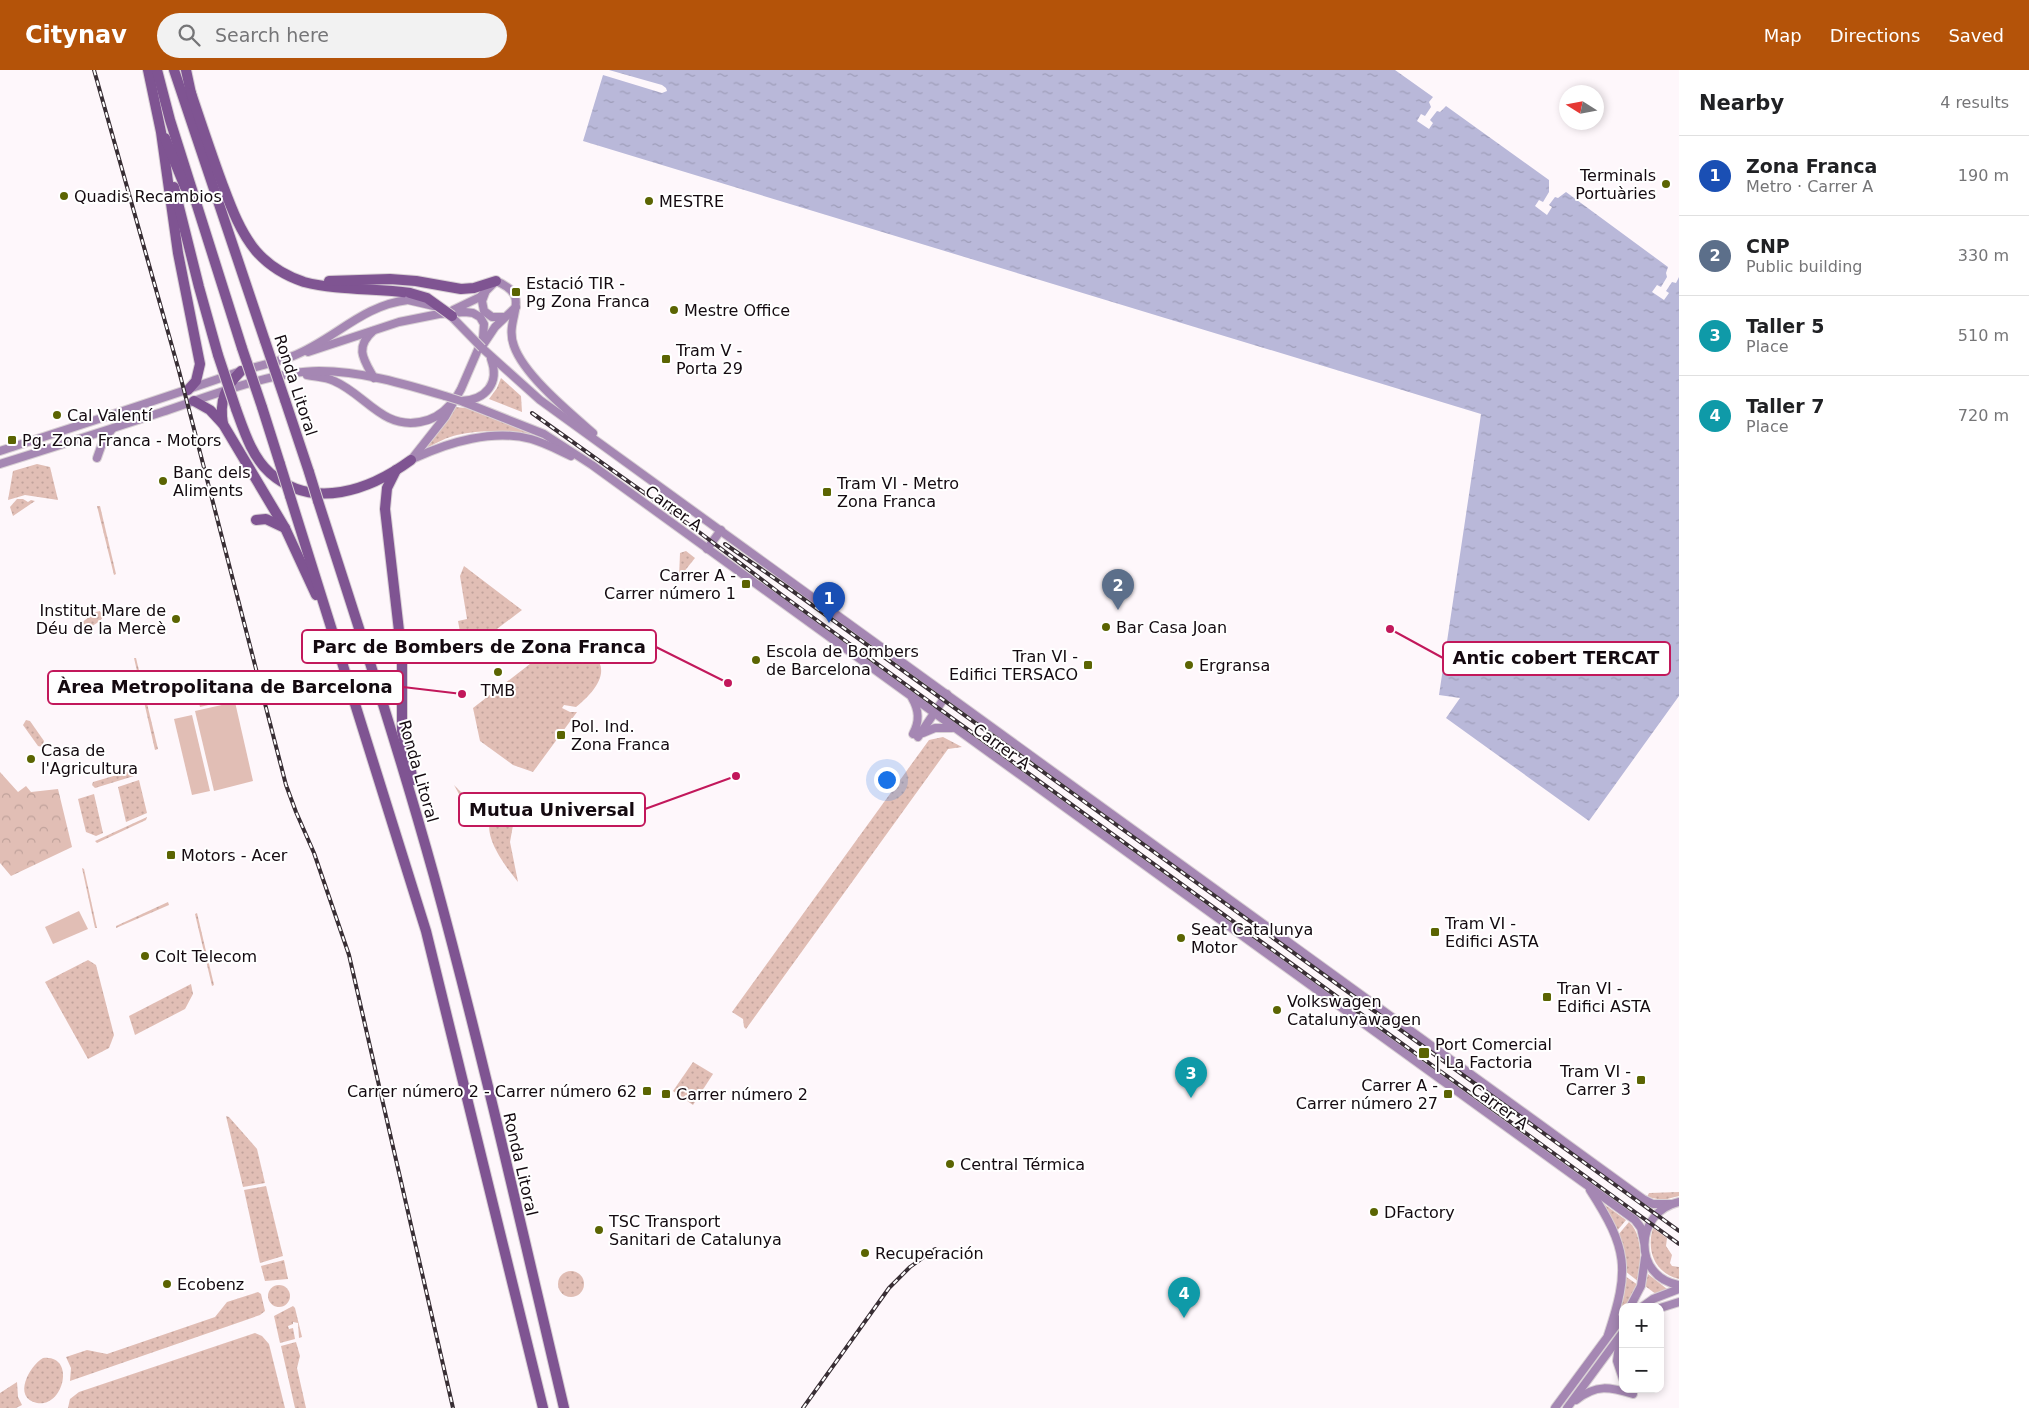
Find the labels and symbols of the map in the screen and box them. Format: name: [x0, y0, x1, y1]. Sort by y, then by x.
north arrow: [1559, 85, 1604, 130]
place label: Terminals Portuàries: [1575, 166, 1656, 203]
marker: Terminals Portuàries: [1660, 178, 1672, 190]
place label: Quadis Recambios: [74, 187, 222, 206]
marker: Quadis Recambios: [58, 190, 70, 202]
place label: MESTRE: [659, 192, 724, 211]
marker: MESTRE: [643, 195, 655, 207]
place label: Estació TIR - Pg Zona Franca: [526, 274, 650, 311]
marker: Estació TIR - Pg Zona Franca: [510, 286, 522, 298]
place label: Mestre Office: [684, 301, 790, 320]
marker: Mestre Office: [668, 304, 680, 316]
street label: Ronda Litoral: [270, 332, 321, 438]
place label: Tram V - Porta 29: [675, 341, 743, 378]
marker: Tram V - Porta 29: [660, 353, 672, 365]
place label: Cal Valentí: [67, 406, 153, 425]
marker: Cal Valentí: [51, 409, 63, 421]
place label: Pg. Zona Franca - Motors: [22, 431, 221, 450]
marker: Pg. Zona Franca - Motors: [6, 434, 18, 446]
place label: Banc dels Aliments: [173, 463, 251, 500]
place label: Tram VI - Metro Zona Franca: [836, 474, 959, 511]
marker: Banc dels Aliments: [157, 475, 169, 487]
street label: Carrer A: [641, 481, 706, 536]
marker: Tram VI - Metro Zona Franca: [821, 486, 833, 498]
place label: Carrer A - Carrer número 1: [604, 566, 736, 603]
pin: 2: [1102, 569, 1134, 610]
marker: Carrer A - Carrer número 1: [740, 578, 752, 590]
pin: 1: [813, 582, 845, 623]
place label: Institut Mare de Déu de la Mercè: [36, 601, 166, 638]
marker: Institut Mare de Déu de la Mercè: [170, 613, 182, 625]
place label: Bar Casa Joan: [1116, 618, 1227, 637]
marker: Bar Casa Joan: [1100, 621, 1112, 633]
callout: Parc de Bombers de Zona Franca: [302, 630, 656, 663]
text: Parc de Bombers de Zona Franca: [312, 636, 646, 657]
place label: Escola de Bombers de Barcelona: [766, 642, 919, 679]
callout: Antic cobert TERCAT: [1443, 642, 1670, 675]
place label: Tran VI - Edifici TERSACO: [949, 647, 1078, 684]
text: Antic cobert TERCAT: [1453, 647, 1660, 668]
marker: Escola de Bombers de Barcelona: [750, 654, 762, 666]
place label: Ergransa: [1199, 656, 1270, 675]
marker: Tran VI - Edifici TERSACO: [1082, 659, 1094, 671]
marker: Ergransa: [1183, 659, 1195, 671]
marker: TMB: [492, 666, 504, 678]
callout: Àrea Metropolitana de Barcelona: [48, 671, 403, 704]
text: Àrea Metropolitana de Barcelona: [57, 676, 393, 697]
place label: TMB: [480, 681, 515, 700]
place label: Pol. Ind. Zona Franca: [571, 717, 670, 754]
street label: Ronda Litoral: [395, 718, 442, 825]
street label: Carrer A: [969, 719, 1034, 774]
marker: Pol. Ind. Zona Franca: [555, 729, 567, 741]
place label: Casa de l'Agricultura: [41, 741, 138, 778]
marker: Casa de l'Agricultura: [25, 753, 37, 765]
your location: [874, 767, 900, 793]
callout: Mutua Universal: [459, 793, 645, 826]
text: Mutua Universal: [469, 799, 635, 820]
place label: Motors - Acer: [181, 846, 288, 865]
marker: Motors - Acer: [165, 849, 177, 861]
place label: Tram VI - Edifici ASTA: [1444, 914, 1539, 951]
place label: Seat Catalunya Motor: [1191, 920, 1313, 957]
marker: Tram VI - Edifici ASTA: [1429, 926, 1441, 938]
marker: Seat Catalunya Motor: [1175, 932, 1187, 944]
place label: Colt Telecom: [155, 947, 257, 966]
marker: Colt Telecom: [139, 950, 151, 962]
place label: Tran VI - Edifici ASTA: [1556, 979, 1651, 1016]
marker: Tran VI - Edifici ASTA: [1541, 991, 1553, 1003]
place label: Volkswagen Catalunyawagen: [1287, 992, 1421, 1029]
marker: Volkswagen Catalunyawagen: [1271, 1004, 1283, 1016]
place label: Port Comercial | La Factoria: [1435, 1035, 1552, 1072]
marker: Port Comercial | La Factoria: [1417, 1046, 1431, 1060]
pin: 3: [1175, 1057, 1207, 1098]
place label: Tram VI - Carrer 3: [1559, 1062, 1631, 1099]
marker: Tram VI - Carrer 3: [1635, 1074, 1647, 1086]
place label: Carrer A - Carrer número 27: [1296, 1076, 1438, 1113]
street label: Carrer A: [1467, 1079, 1532, 1134]
place label: Carrer número 2 - Carrer número 62: [347, 1082, 637, 1101]
marker: Carrer número 2 - Carrer número 62: [641, 1085, 653, 1097]
place label: Carrer número 2: [676, 1085, 808, 1104]
marker: Carrer número 2: [660, 1088, 672, 1100]
marker: Carrer A - Carrer número 27: [1442, 1088, 1454, 1100]
street label: Ronda Litoral: [499, 1111, 542, 1218]
place label: Central Térmica: [960, 1155, 1085, 1174]
marker: Central Térmica: [944, 1158, 956, 1170]
place label: DFactory: [1384, 1203, 1455, 1222]
marker: DFactory: [1368, 1206, 1380, 1218]
place label: TSC Transport Sanitari de Catalunya: [608, 1212, 782, 1249]
marker: TSC Transport Sanitari de Catalunya: [593, 1224, 605, 1236]
place label: Recuperación: [875, 1244, 984, 1263]
marker: Recuperación: [859, 1247, 871, 1259]
place label: Ecobenz: [177, 1275, 244, 1294]
pin: 4: [1168, 1277, 1200, 1318]
marker: Ecobenz: [161, 1278, 173, 1290]

